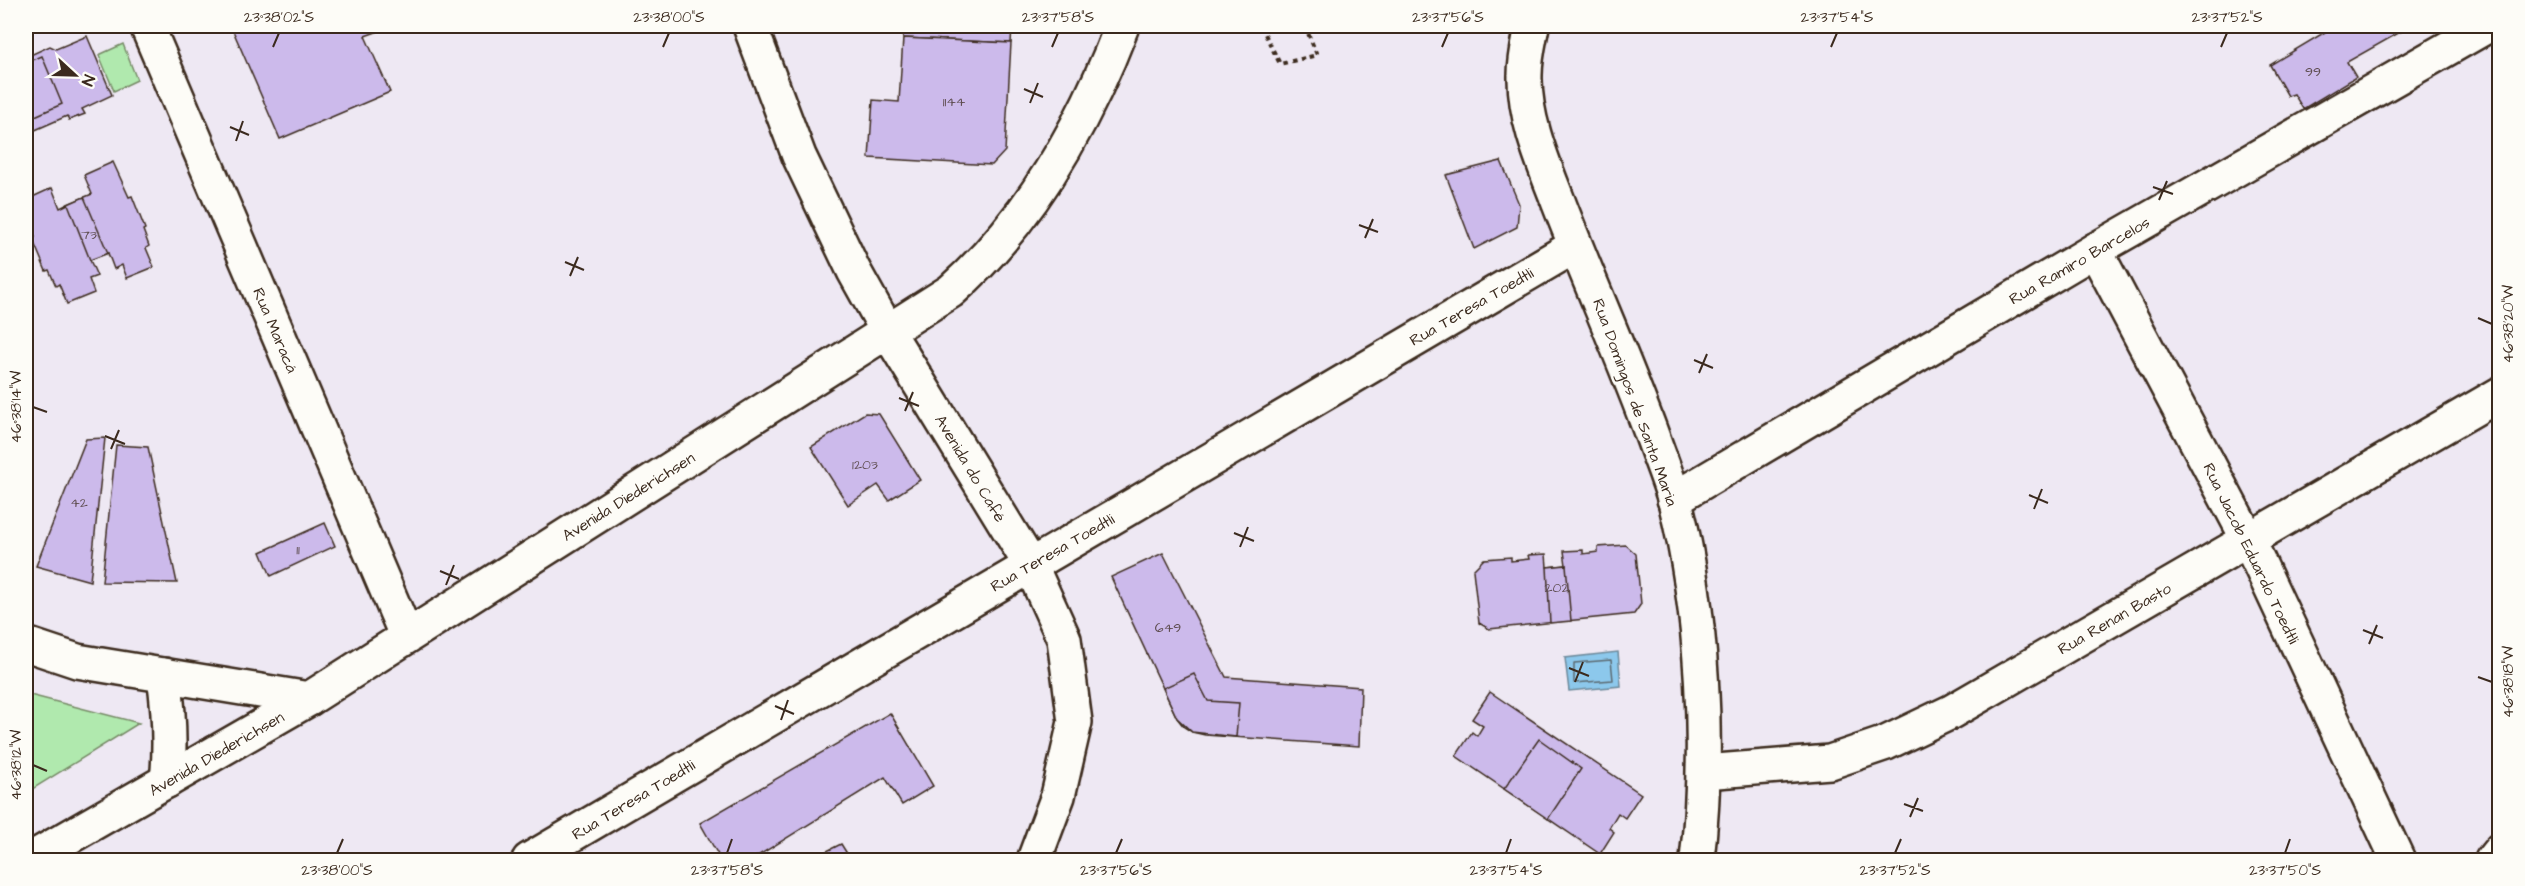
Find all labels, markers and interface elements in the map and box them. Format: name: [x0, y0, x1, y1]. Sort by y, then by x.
text: 23°38'02"S: [244, 7, 315, 28]
text: 23°38'00"S: [633, 7, 705, 28]
text: 23°37'58"S: [1022, 7, 1095, 28]
text: 23°37'56"S: [1412, 7, 1484, 28]
text: 23°37'54"S: [1801, 7, 1874, 28]
text: 23°37'52"S: [2191, 7, 2263, 28]
north arrow: [45, 45, 105, 105]
house number: 99: [2305, 62, 2321, 82]
text: N: [76, 71, 100, 89]
house number: 1144: [943, 92, 966, 112]
street label: Rua Ramiro Barcelos: [2005, 211, 2154, 310]
house number: 73: [81, 225, 97, 245]
street label: Rua Teresa Toedtli: [1405, 262, 1538, 351]
street label: Rua Maracá: [247, 284, 303, 376]
text: 46°38'20"W: [2498, 285, 2519, 363]
street label: Rua Domingos de Santa Maria: [1586, 295, 1683, 510]
text: 46°38'14"W: [6, 371, 27, 443]
street label: Avenida do Café: [929, 411, 1011, 527]
street label: Avenida Diederichsen: [558, 447, 699, 547]
house number: 1203: [852, 455, 878, 475]
street label: Rua Jacob Eduardo Toedtli: [2198, 459, 2305, 648]
house number: 42: [70, 493, 88, 513]
street label: Rua Teresa Toedtli: [986, 508, 1119, 597]
house number: 11: [296, 540, 300, 560]
street label: Rua Renan Basto: [2054, 577, 2175, 660]
house number: 202: [1545, 578, 1569, 598]
house number: 649: [1155, 618, 1181, 638]
text: 46°38'18"W: [2498, 646, 2519, 718]
street label: Avenida Diederichsen: [145, 706, 288, 802]
text: 46°38'12"W: [6, 730, 27, 800]
street label: Rua Teresa Toedtli: [568, 754, 700, 845]
text: 23°38'00"S: [301, 860, 373, 881]
text: 23°37'58"S: [691, 860, 764, 881]
text: 23°37'56"S: [1080, 860, 1152, 881]
text: 23°37'54"S: [1470, 860, 1543, 881]
text: 23°37'52"S: [1859, 860, 1931, 881]
text: 23°37'50"S: [2249, 860, 2321, 881]

